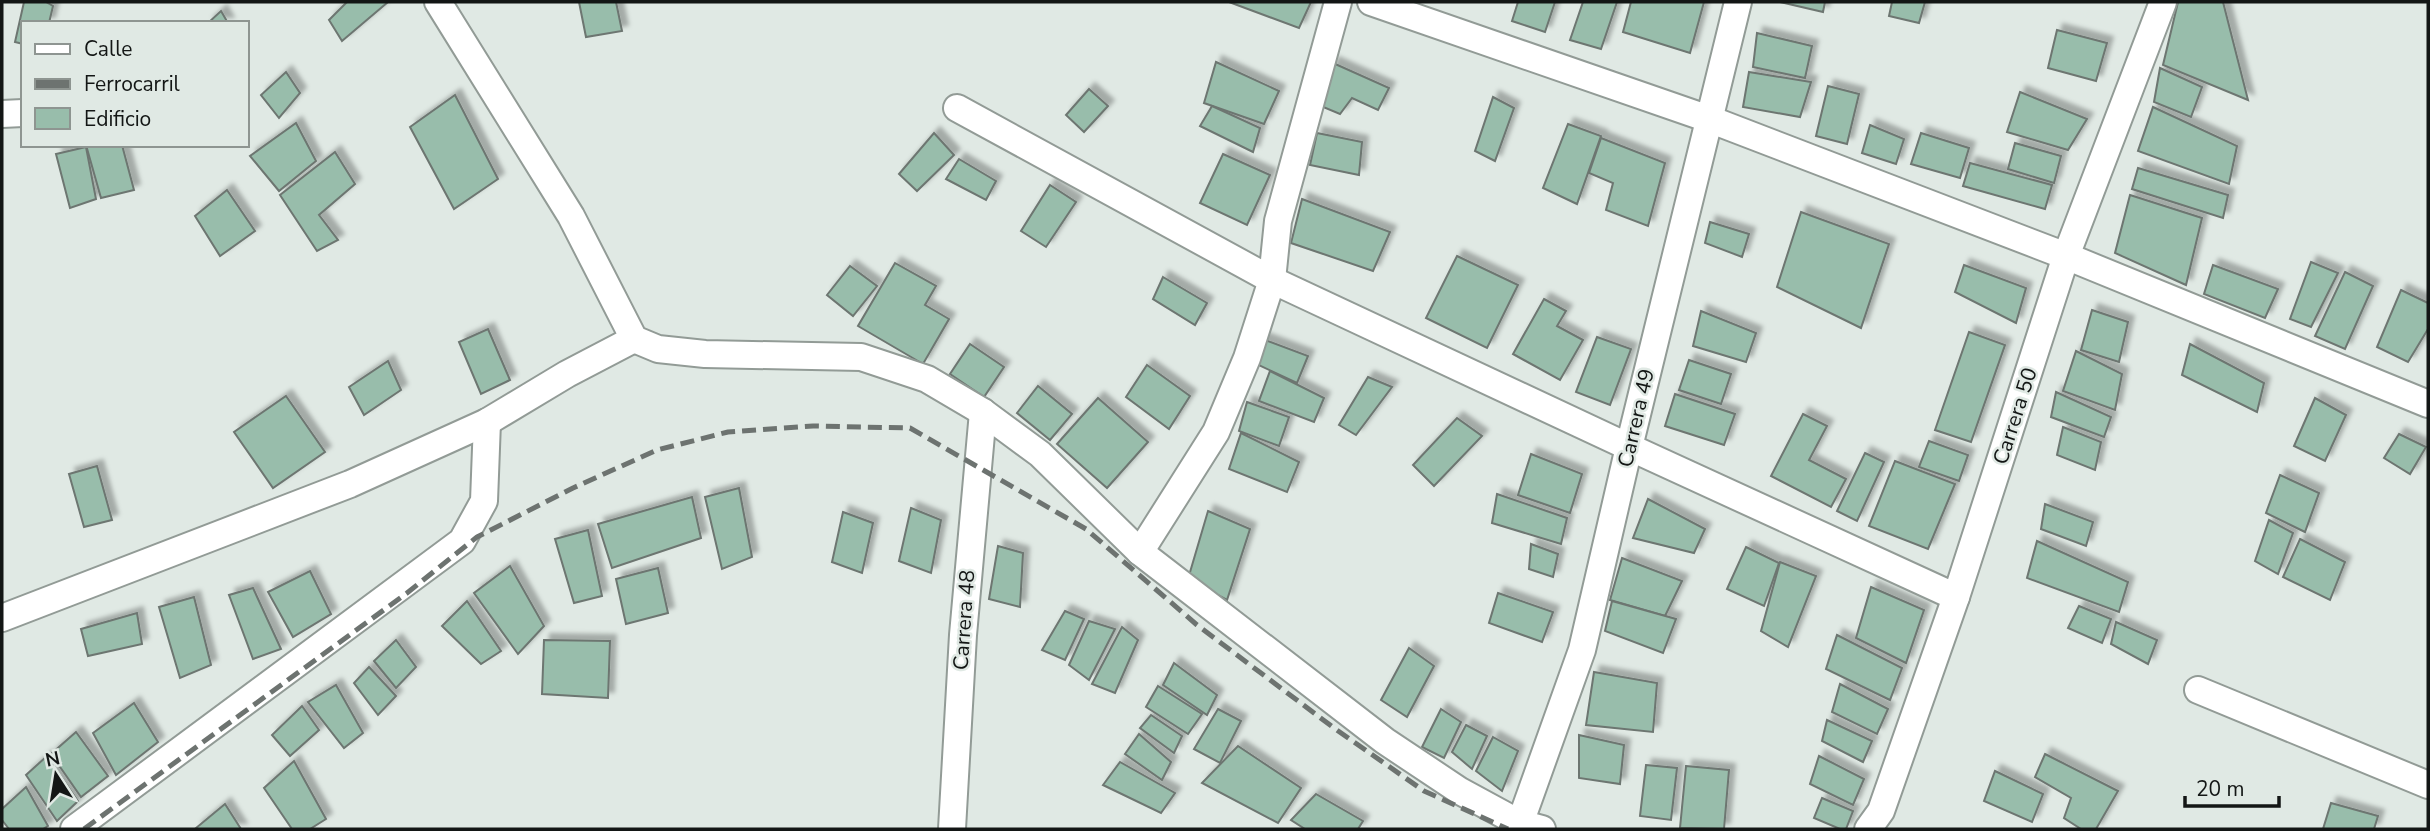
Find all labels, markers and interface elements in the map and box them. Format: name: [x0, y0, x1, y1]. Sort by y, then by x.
legend: [21, 21, 248, 147]
text: Calle: [84, 35, 132, 63]
text: Ferrocarril: [84, 70, 181, 98]
text: Edificio: [84, 105, 151, 133]
street label: Carrera 50: [1986, 364, 2044, 468]
street label: Carrera 49: [1611, 366, 1661, 470]
street label: Carrera 48: [947, 569, 981, 671]
north arrow: [21, 740, 91, 810]
text: N: [43, 745, 62, 774]
scale bar: [2185, 764, 2280, 808]
text: 20 m: [2196, 775, 2245, 803]

